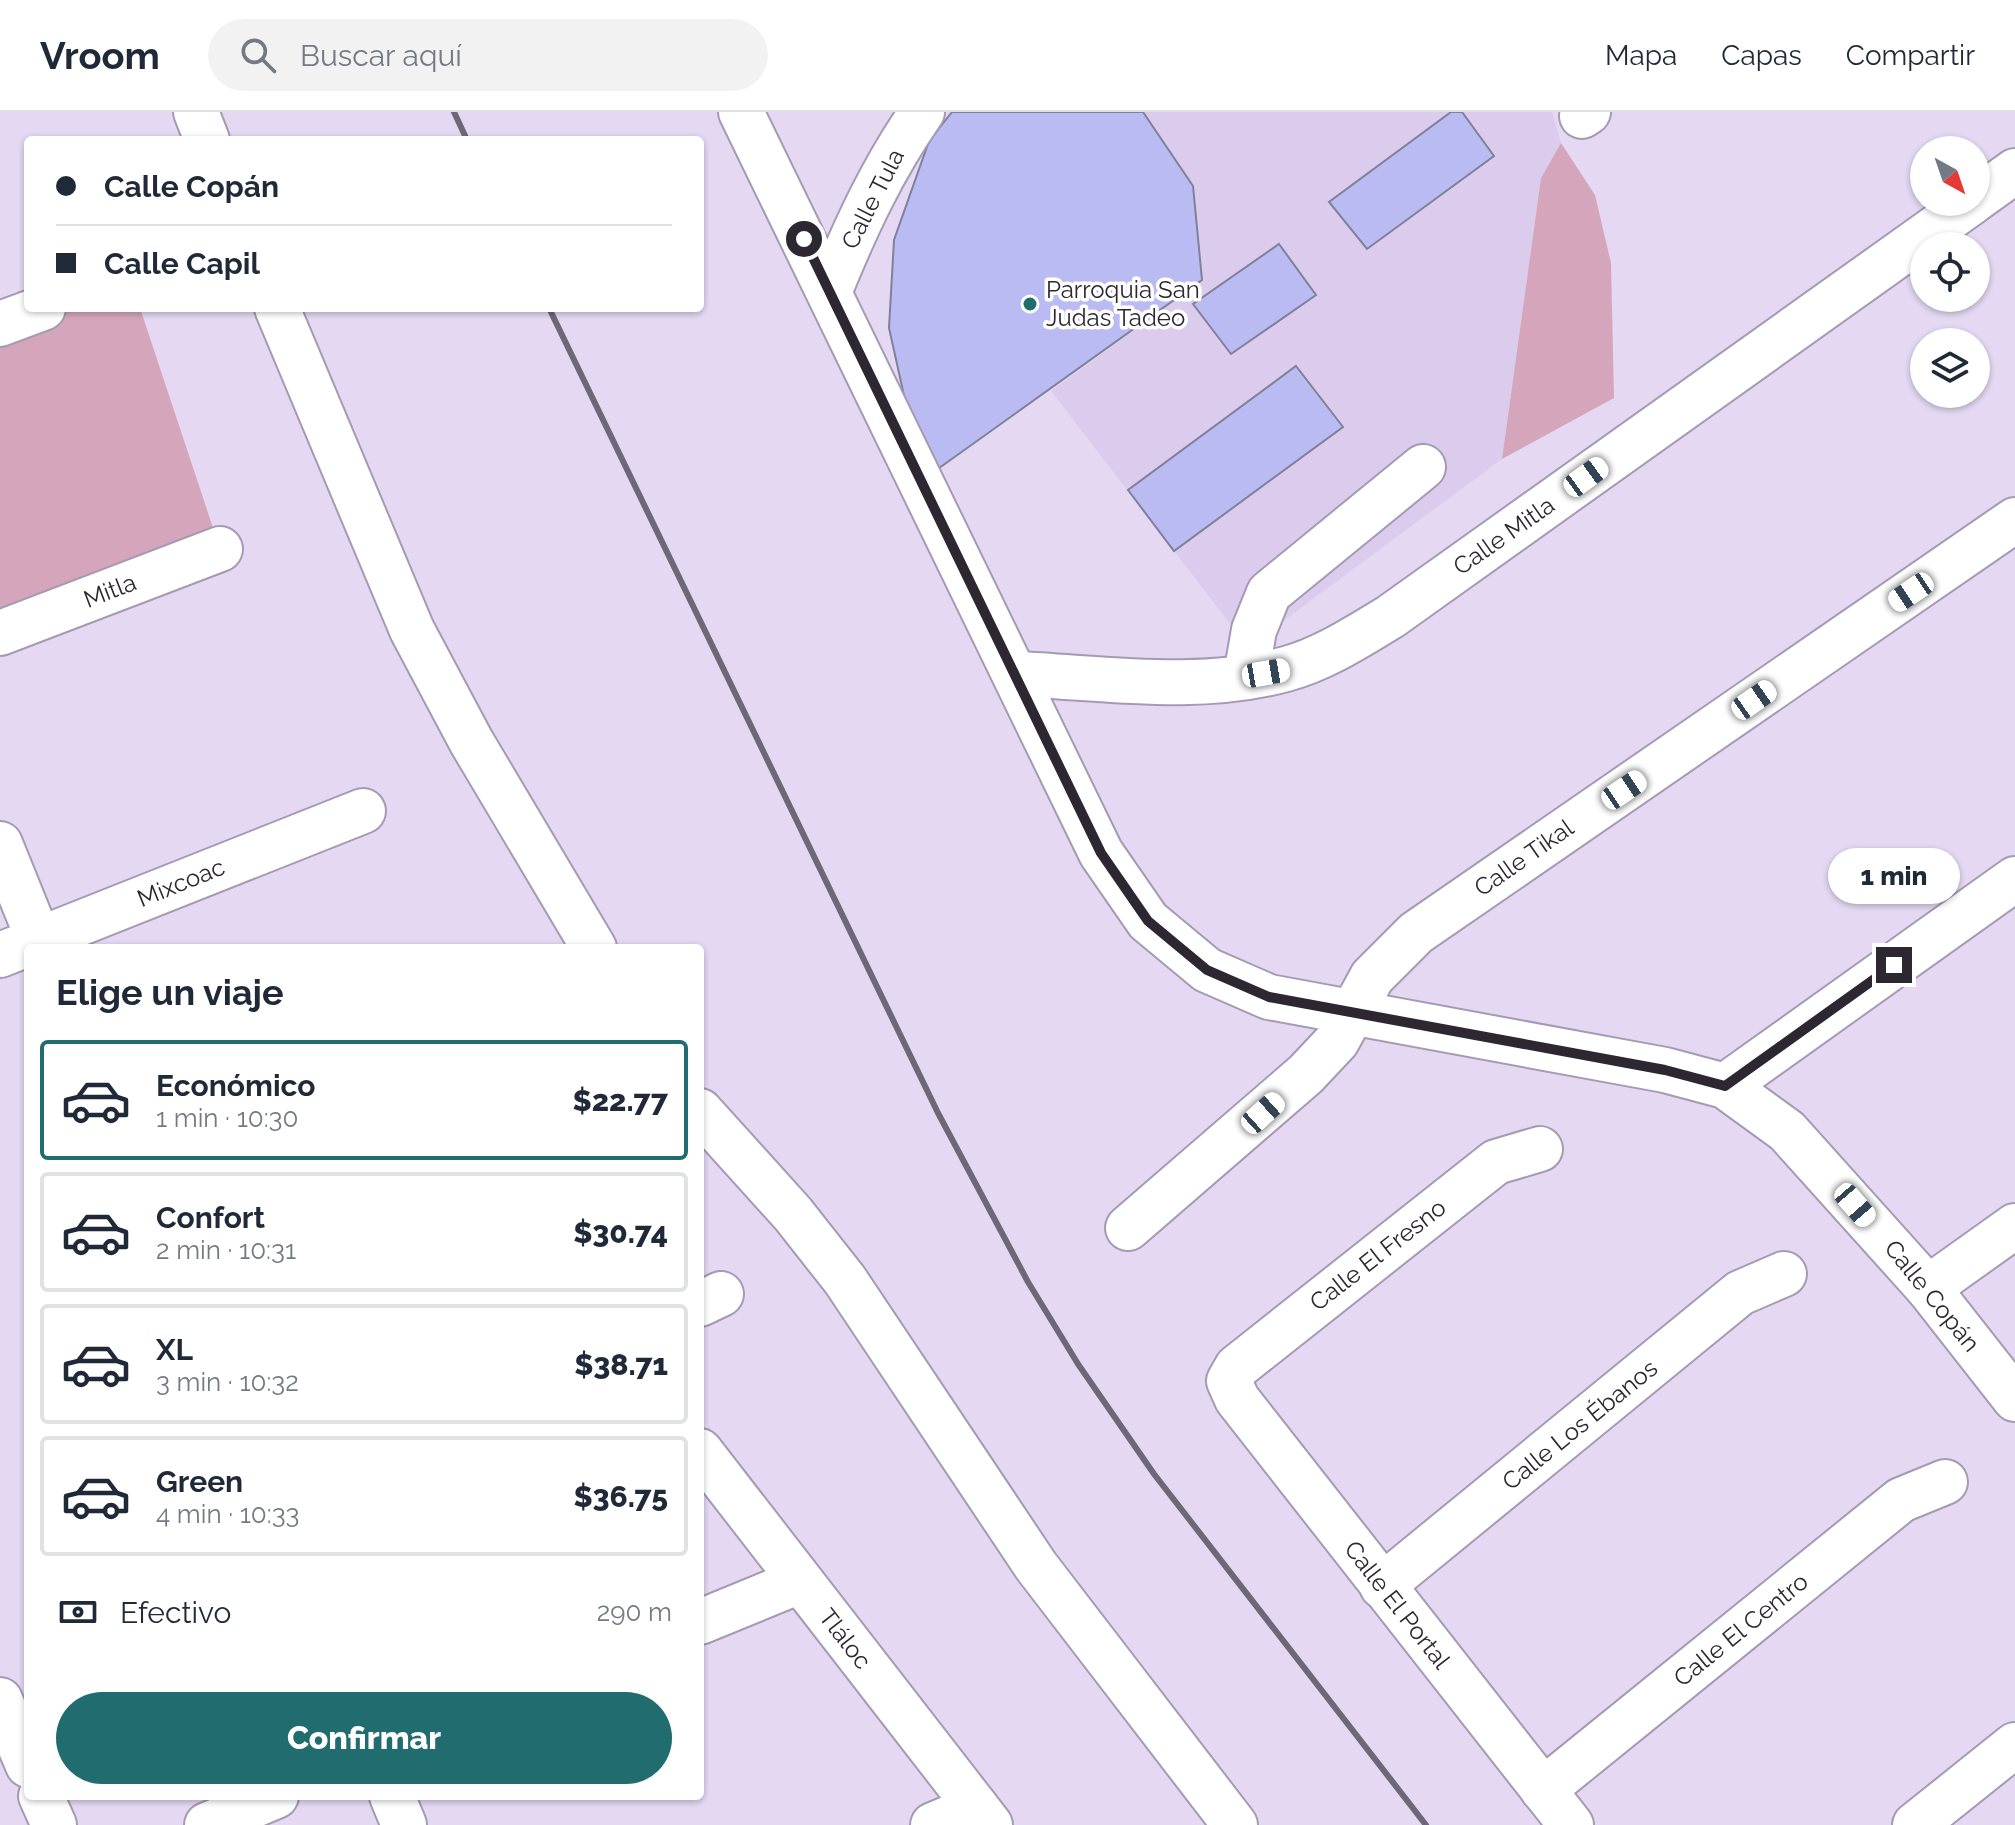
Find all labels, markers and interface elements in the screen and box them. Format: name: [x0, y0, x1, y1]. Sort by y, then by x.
search box: [208, 19, 768, 91]
text: Vroom: [40, 33, 160, 78]
icon: search: [236, 33, 280, 77]
text: Buscar aquí: [300, 38, 462, 73]
text: Mapa: [1605, 39, 1677, 72]
text: Capas: [1721, 39, 1802, 72]
text: Compartir: [1846, 39, 1975, 72]
north arrow: [1910, 136, 1990, 216]
map controls: [1910, 136, 1990, 408]
street label: Calle Tula: [835, 144, 910, 254]
text: Calle Copán: [104, 169, 279, 204]
route start: [786, 221, 822, 257]
button: locate: [1910, 232, 1990, 312]
text: Calle Capil: [104, 246, 260, 281]
place label: Parroquia San Judas Tadeo: [1046, 275, 1200, 332]
marker: Parroquia San Judas Tadeo: [1021, 295, 1039, 313]
button: layers: [1910, 328, 1990, 408]
car: [1560, 453, 1612, 501]
street label: Calle Mitla: [1448, 490, 1560, 581]
street label: Mitla: [79, 567, 140, 614]
car: [1884, 569, 1938, 615]
car: [1240, 657, 1292, 689]
car: [1727, 676, 1781, 724]
car: [1597, 767, 1651, 813]
street label: Calle Tikal: [1469, 813, 1579, 902]
callout: 1 min: [1828, 849, 1960, 905]
street label: Mixcoac: [133, 852, 229, 913]
text: 1 min: [1861, 861, 1927, 891]
route end: [1876, 947, 1912, 983]
text: Elige un viaje: [56, 971, 284, 1013]
icon: car: [60, 1064, 132, 1136]
text: Económico: [156, 1068, 316, 1103]
text: $22.77: [572, 1083, 668, 1118]
car: [1237, 1088, 1289, 1138]
text: 1 min · 10:30: [156, 1103, 298, 1133]
car: [1830, 1179, 1880, 1231]
street label: Calle El Fresno: [1304, 1193, 1451, 1317]
icon: car: [60, 1196, 132, 1268]
text: Confort: [156, 1200, 265, 1235]
text: $30.74: [573, 1215, 668, 1250]
street label: Calle Copán: [1879, 1234, 1986, 1357]
text: 2 min · 10:31: [156, 1235, 296, 1265]
icon: car: [60, 1328, 132, 1400]
text: XL: [156, 1332, 193, 1367]
text: $38.71: [574, 1347, 668, 1382]
street label: Calle Los Ébanos: [1496, 1353, 1663, 1496]
text: 3 min · 10:32: [156, 1367, 299, 1397]
icon: car: [60, 1460, 132, 1532]
text: Green: [156, 1464, 243, 1499]
text: $36.75: [573, 1479, 668, 1514]
text: 4 min · 10:33: [156, 1499, 299, 1529]
street label: Calle El Portal: [1338, 1535, 1457, 1675]
street label: Calle El Centro: [1668, 1567, 1814, 1693]
icon: cash: [56, 1590, 100, 1634]
text: Efectivo: [120, 1595, 231, 1630]
text: 290 m: [597, 1597, 672, 1627]
street label: Tláloc: [813, 1603, 878, 1675]
button: Confirmar: [56, 1692, 672, 1784]

